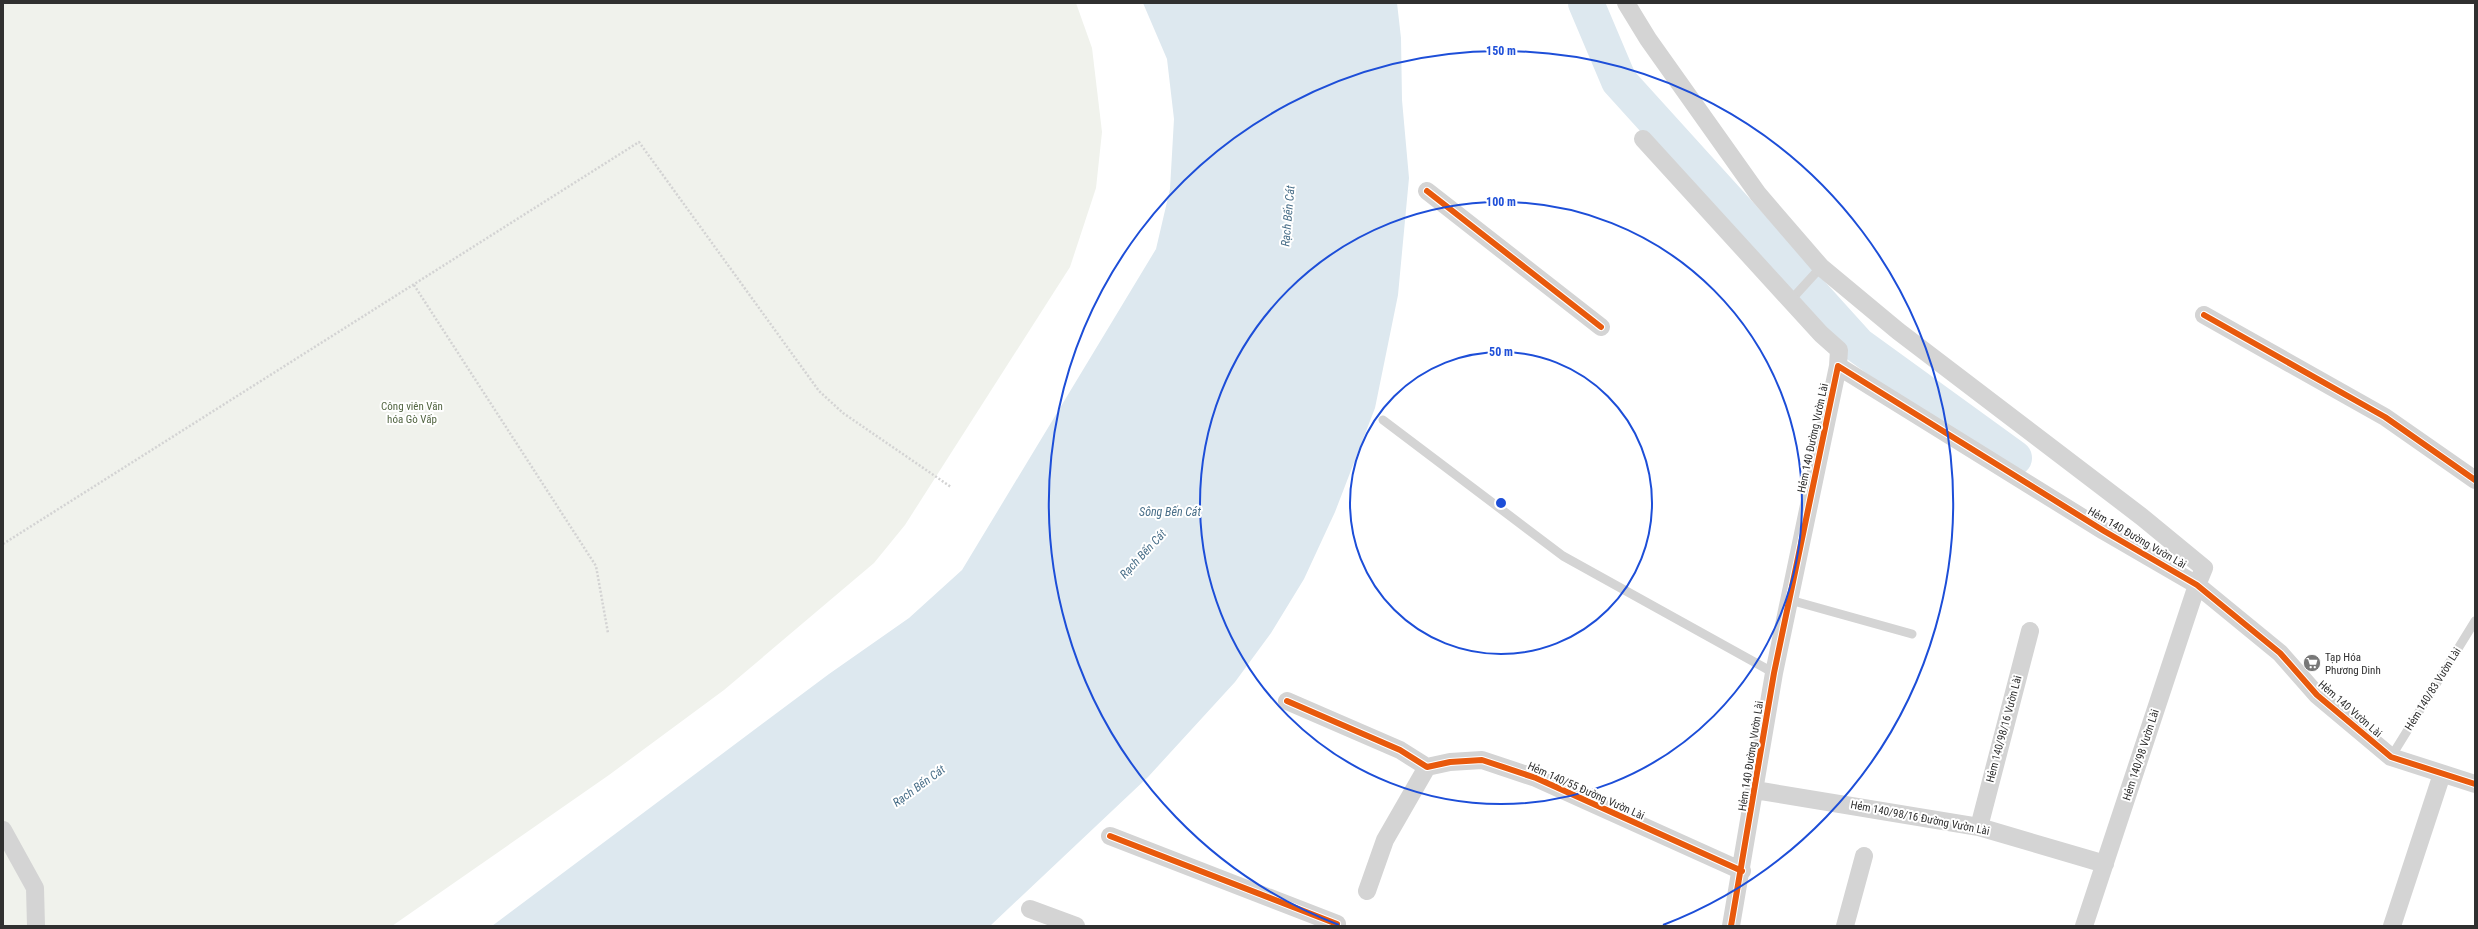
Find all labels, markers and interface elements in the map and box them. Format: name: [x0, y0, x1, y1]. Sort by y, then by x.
text: 150 m: [1486, 44, 1516, 58]
water label: Rạch Bến Cát: [1278, 184, 1298, 247]
text: 100 m: [1486, 195, 1516, 209]
text: 50 m: [1489, 345, 1513, 359]
street label: Hẻm 140 Đường Vườn Lài: [1795, 382, 1831, 494]
park label: Công viên Văn hóa Gò Vấp: [381, 400, 443, 426]
centre of rings: [1494, 496, 1508, 510]
water label: Sông Bến Cát: [1139, 505, 1201, 519]
street label: Hẻm 140 Đường Vườn Lài: [2086, 505, 2188, 571]
water label: Rạch Bến Cát: [1117, 526, 1169, 581]
street label: Hẻm 140/83 Vườn Lài: [2402, 645, 2464, 733]
place label: Tạp Hóa Phương Dinh: [2325, 651, 2381, 677]
supermarket icon: Tạp Hóa Phương Dinh: [2302, 653, 2322, 673]
street label: Hẻm 140/98/16 Vườn Lài: [1983, 674, 2025, 784]
street label: Hẻm 140 Vườn Lài: [2316, 678, 2384, 740]
street label: Hẻm 140 Đường Vườn Lài: [1736, 700, 1766, 812]
street label: Hẻm 140/98 Vườn Lài: [2120, 708, 2162, 802]
street label: Hẻm 140/55 Đường Vườn Lài: [1526, 759, 1646, 823]
water label: Rạch Bến Cát: [890, 762, 948, 810]
street label: Hẻm 140/98/16 Đường Vườn Lài: [1849, 798, 1991, 838]

